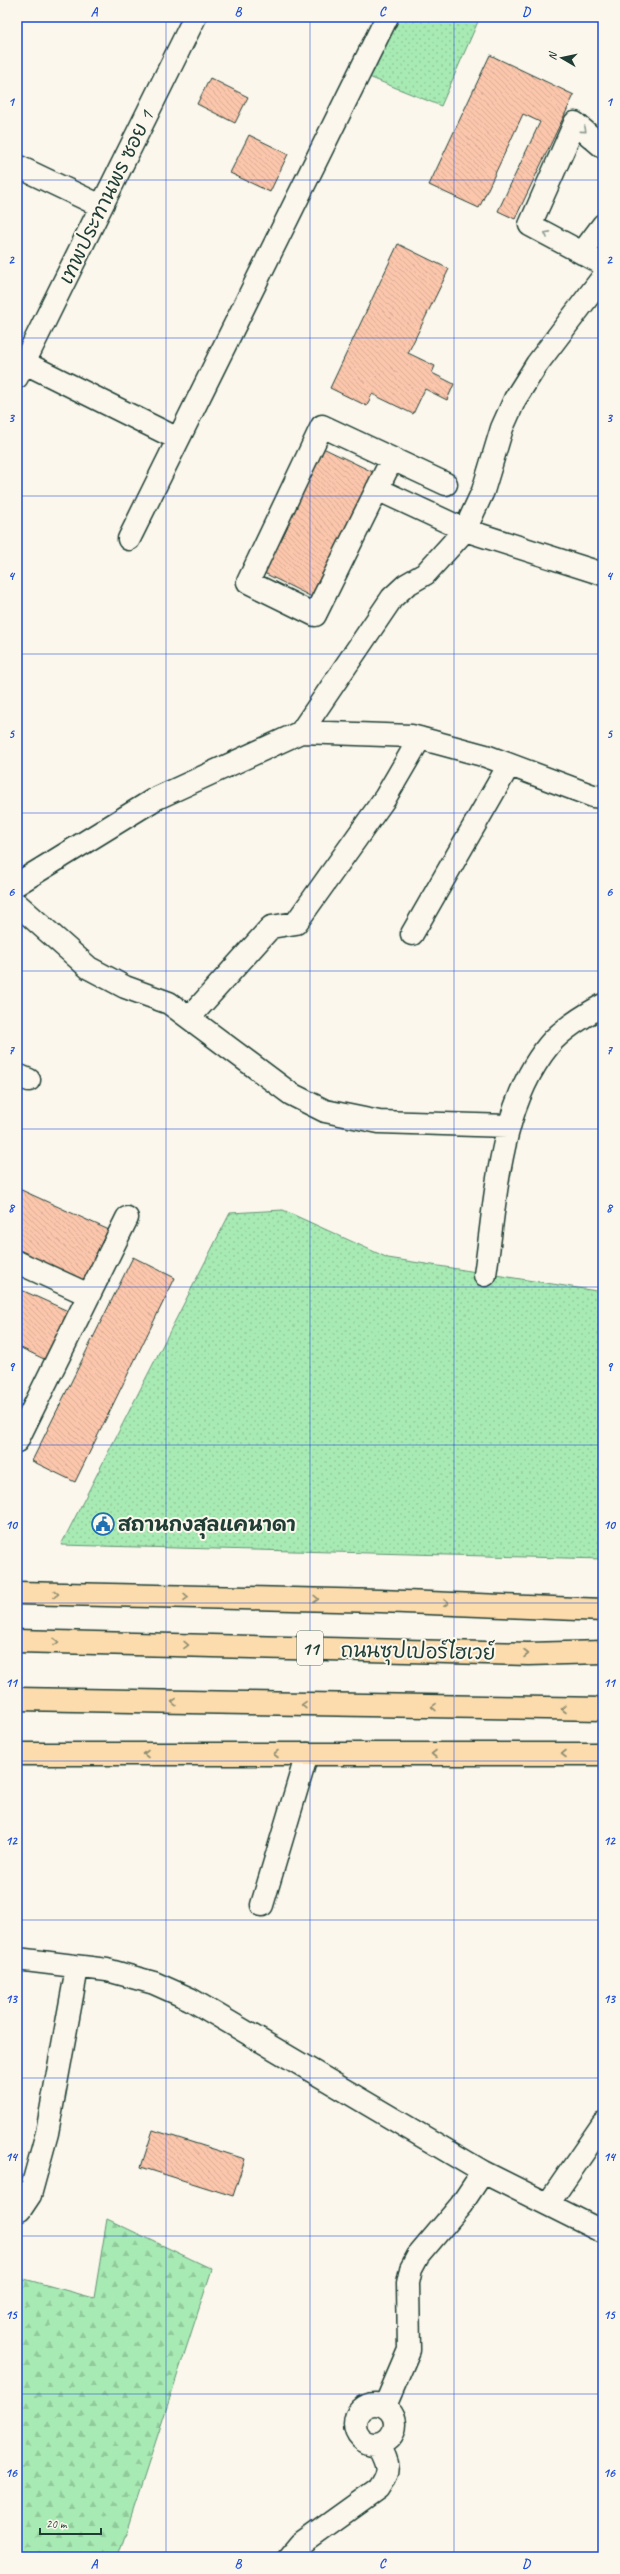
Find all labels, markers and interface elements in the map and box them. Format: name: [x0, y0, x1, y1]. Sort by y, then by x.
text: A: [91, 4, 99, 20]
text: B: [235, 4, 243, 20]
text: C: [379, 4, 387, 20]
text: D: [522, 4, 531, 20]
north arrow: [542, 38, 582, 78]
text: N: [545, 50, 560, 61]
text: 1: [8, 94, 16, 110]
text: 1: [606, 94, 614, 110]
street label: เทพประทานพร ซอย 1: [54, 105, 160, 288]
one-way arrow: [580, 126, 587, 133]
one-way arrow: [544, 232, 552, 239]
text: 2: [8, 252, 15, 268]
text: 2: [606, 252, 613, 268]
text: 3: [8, 410, 15, 426]
text: 3: [606, 410, 613, 426]
text: 4: [8, 568, 16, 584]
text: 4: [606, 568, 614, 584]
text: 5: [8, 726, 15, 742]
text: 5: [606, 726, 613, 742]
text: 6: [8, 884, 15, 900]
text: 6: [606, 884, 613, 900]
text: 7: [8, 1042, 15, 1058]
text: 7: [606, 1042, 613, 1058]
text: 8: [8, 1200, 16, 1216]
text: 8: [606, 1200, 614, 1216]
text: 9: [8, 1359, 15, 1375]
text: 9: [606, 1359, 613, 1375]
public building icon: สถานกงสุลแคนาดา: [90, 1511, 116, 1537]
place label: สถานกงสุลแคนาดา: [118, 1512, 296, 1539]
text: 10: [5, 1517, 18, 1533]
text: 10: [603, 1517, 616, 1533]
one-way arrow: [53, 1590, 59, 1598]
one-way arrow: [183, 1593, 189, 1601]
one-way arrow: [313, 1595, 319, 1603]
one-way arrow: [443, 1599, 449, 1608]
road number: 11: [297, 1631, 323, 1665]
street label: ถนนซุปเปอร์ไฮเวย์: [340, 1637, 496, 1668]
one-way arrow: [53, 1638, 59, 1646]
one-way arrow: [183, 1641, 189, 1649]
one-way arrow: [523, 1649, 529, 1658]
text: 11: [5, 1675, 19, 1691]
text: 11: [603, 1675, 617, 1691]
one-way arrow: [171, 1698, 177, 1707]
one-way arrow: [301, 1701, 307, 1709]
one-way arrow: [431, 1703, 437, 1711]
one-way arrow: [561, 1705, 567, 1713]
one-way arrow: [143, 1750, 149, 1758]
one-way arrow: [273, 1750, 279, 1758]
one-way arrow: [431, 1750, 437, 1758]
one-way arrow: [561, 1750, 567, 1758]
text: 12: [5, 1833, 18, 1849]
text: 12: [603, 1833, 616, 1849]
text: 13: [5, 1991, 18, 2007]
text: 13: [603, 1991, 616, 2007]
text: 14: [5, 2149, 19, 2165]
text: 14: [603, 2149, 617, 2165]
text: 15: [5, 2307, 18, 2323]
text: 15: [603, 2307, 616, 2323]
text: 16: [5, 2465, 18, 2481]
text: 16: [603, 2465, 616, 2481]
scale bar: [40, 2510, 101, 2536]
text: 20 m: [46, 2516, 68, 2532]
text: A: [91, 2556, 99, 2572]
text: B: [235, 2556, 243, 2572]
text: C: [379, 2556, 387, 2572]
text: D: [522, 2556, 531, 2572]

